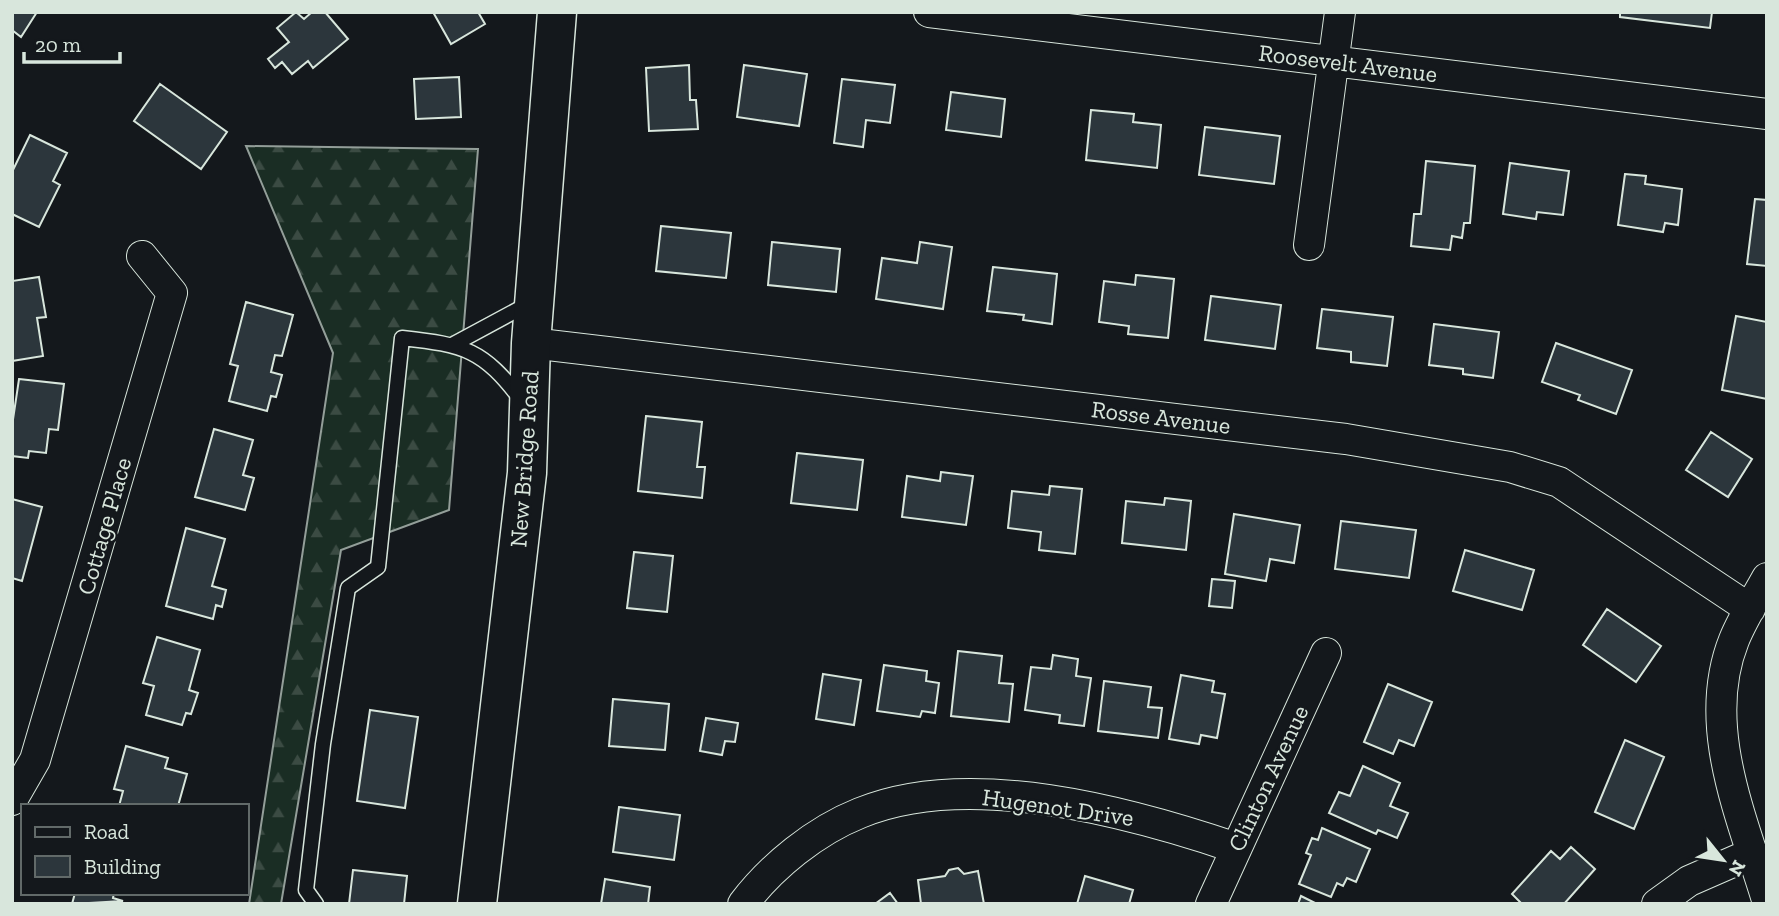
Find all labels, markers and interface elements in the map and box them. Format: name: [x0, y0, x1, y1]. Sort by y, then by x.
scale bar: [24, 21, 121, 65]
text: 20 m: [35, 32, 81, 57]
street label: Roosevelt Avenue: [1257, 38, 1439, 88]
street label: New Bridge Road: [503, 369, 545, 549]
street label: Rosse Avenue: [1090, 394, 1232, 440]
street label: Cottage Place: [71, 454, 137, 598]
street label: Clinton Avenue: [1221, 700, 1315, 856]
street label: Hugenot Drive: [980, 782, 1136, 832]
legend: [21, 804, 248, 895]
text: Road: [84, 819, 130, 844]
north arrow: [1688, 825, 1758, 895]
text: Building: [84, 854, 161, 879]
text: N: [1724, 856, 1751, 880]

